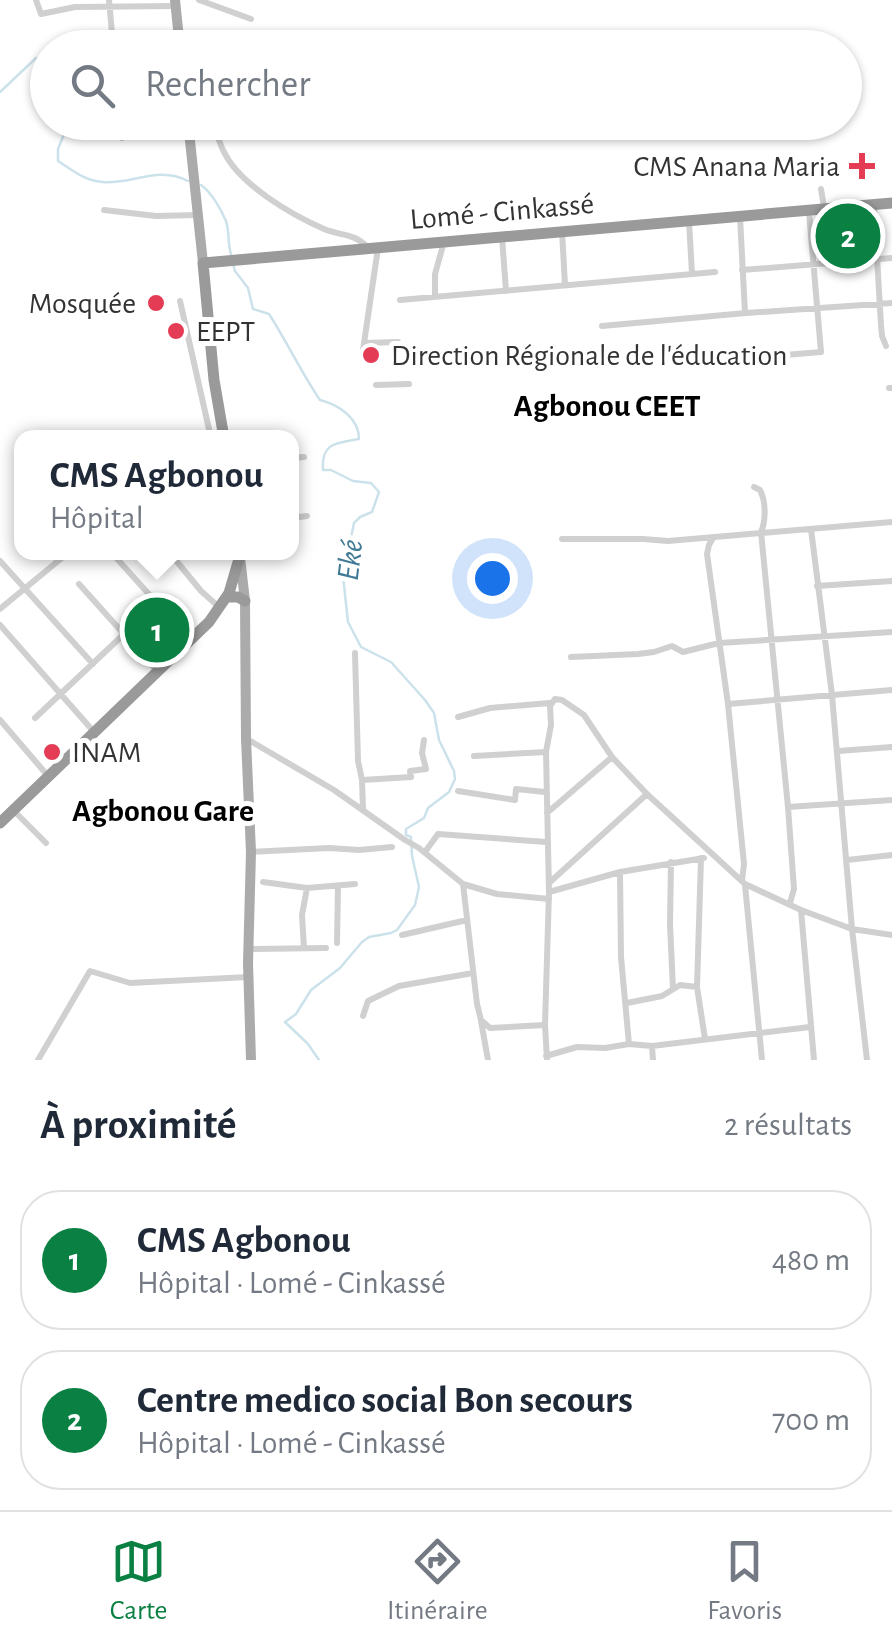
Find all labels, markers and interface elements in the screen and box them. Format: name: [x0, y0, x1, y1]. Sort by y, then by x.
search box: [30, 30, 862, 140]
icon: search: [65, 58, 120, 113]
text: Rechercher: [145, 66, 311, 104]
place label: CMS Anana Maria: [634, 152, 840, 182]
marker: CMS Anana Maria: [849, 153, 875, 179]
street label: Lomé - Cinkassé: [409, 189, 595, 235]
pin: 2: [816, 198, 880, 274]
place label: Mosquée: [29, 289, 136, 319]
marker: Mosquée: [145, 292, 167, 314]
place label: EEPT: [196, 317, 255, 347]
marker: EEPT: [165, 320, 187, 342]
place label: Direction Régionale de l'éducation: [391, 341, 787, 371]
marker: Direction Régionale de l'éducation: [360, 344, 382, 366]
district label: Agbonou CEET: [513, 390, 701, 422]
popup: [14, 430, 299, 560]
text: CMS Agbonou: [50, 457, 263, 495]
text: Hôpital: [50, 502, 144, 534]
water label: Eké: [332, 538, 368, 583]
your location: [467, 553, 518, 604]
pin: 1: [124, 592, 190, 668]
place label: INAM: [72, 738, 142, 768]
marker: INAM: [41, 741, 63, 763]
district label: Agbonou Gare: [72, 795, 254, 827]
text: À proximité: [40, 1104, 237, 1146]
text: 2 résultats: [724, 1109, 852, 1141]
text: CMS Agbonou: [137, 1222, 351, 1260]
text: 1: [69, 1244, 80, 1276]
text: 480 m: [772, 1244, 850, 1276]
text: Hôpital · Lomé - Cinkassé: [137, 1267, 446, 1299]
text: Centre medico social Bon secours: [137, 1382, 633, 1420]
text: 2: [67, 1404, 82, 1436]
text: 700 m: [772, 1404, 850, 1436]
text: Hôpital · Lomé - Cinkassé: [137, 1427, 446, 1459]
tab: Carte: [110, 1534, 167, 1628]
tab: Itinéraire: [387, 1534, 488, 1628]
tab: Favoris: [707, 1534, 782, 1628]

